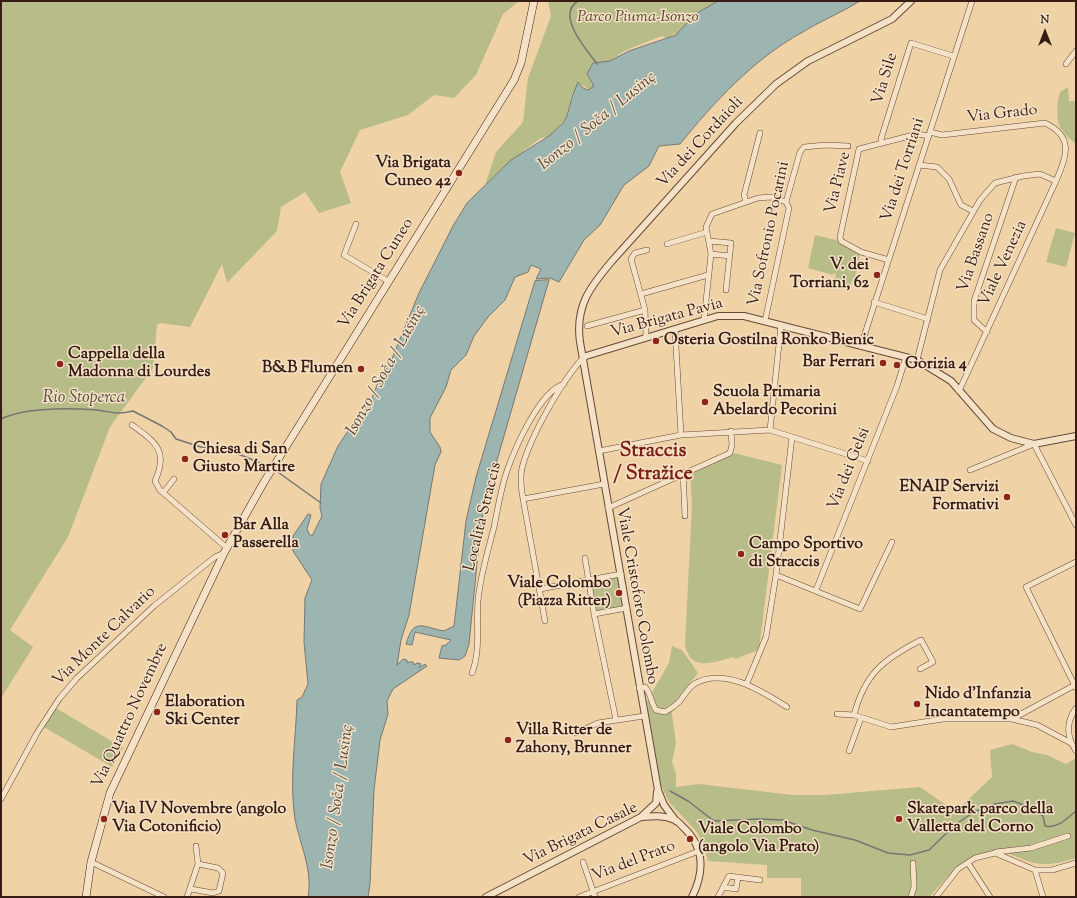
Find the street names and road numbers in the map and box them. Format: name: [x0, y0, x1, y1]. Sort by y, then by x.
street label: Via Sile: [869, 51, 903, 107]
street label: Via dei Cordaioli: [654, 94, 748, 192]
street label: Via Grado: [966, 102, 1038, 128]
street label: Via dei Torriani: [878, 116, 930, 224]
street label: Via Piave: [822, 150, 856, 216]
street label: Via Sofronio Pocarini: [745, 160, 795, 308]
street label: Via Bassano: [954, 211, 1000, 295]
street label: Via Brigata Cuneo: [335, 215, 419, 333]
street label: Viale Venezia: [976, 218, 1032, 310]
street label: Via Brigata Pavia: [609, 295, 725, 343]
street label: Via dei Gelsi: [825, 425, 875, 513]
street label: Località Straccis: [461, 461, 507, 573]
street label: Viale Cristoforo Colombo: [611, 506, 661, 686]
street label: Via Monte Calvario: [50, 583, 160, 691]
street label: Via Quattro Novembre: [89, 640, 173, 792]
street label: Via Brigata Casale: [521, 799, 641, 871]
street label: Via del Prato: [590, 837, 678, 887]

